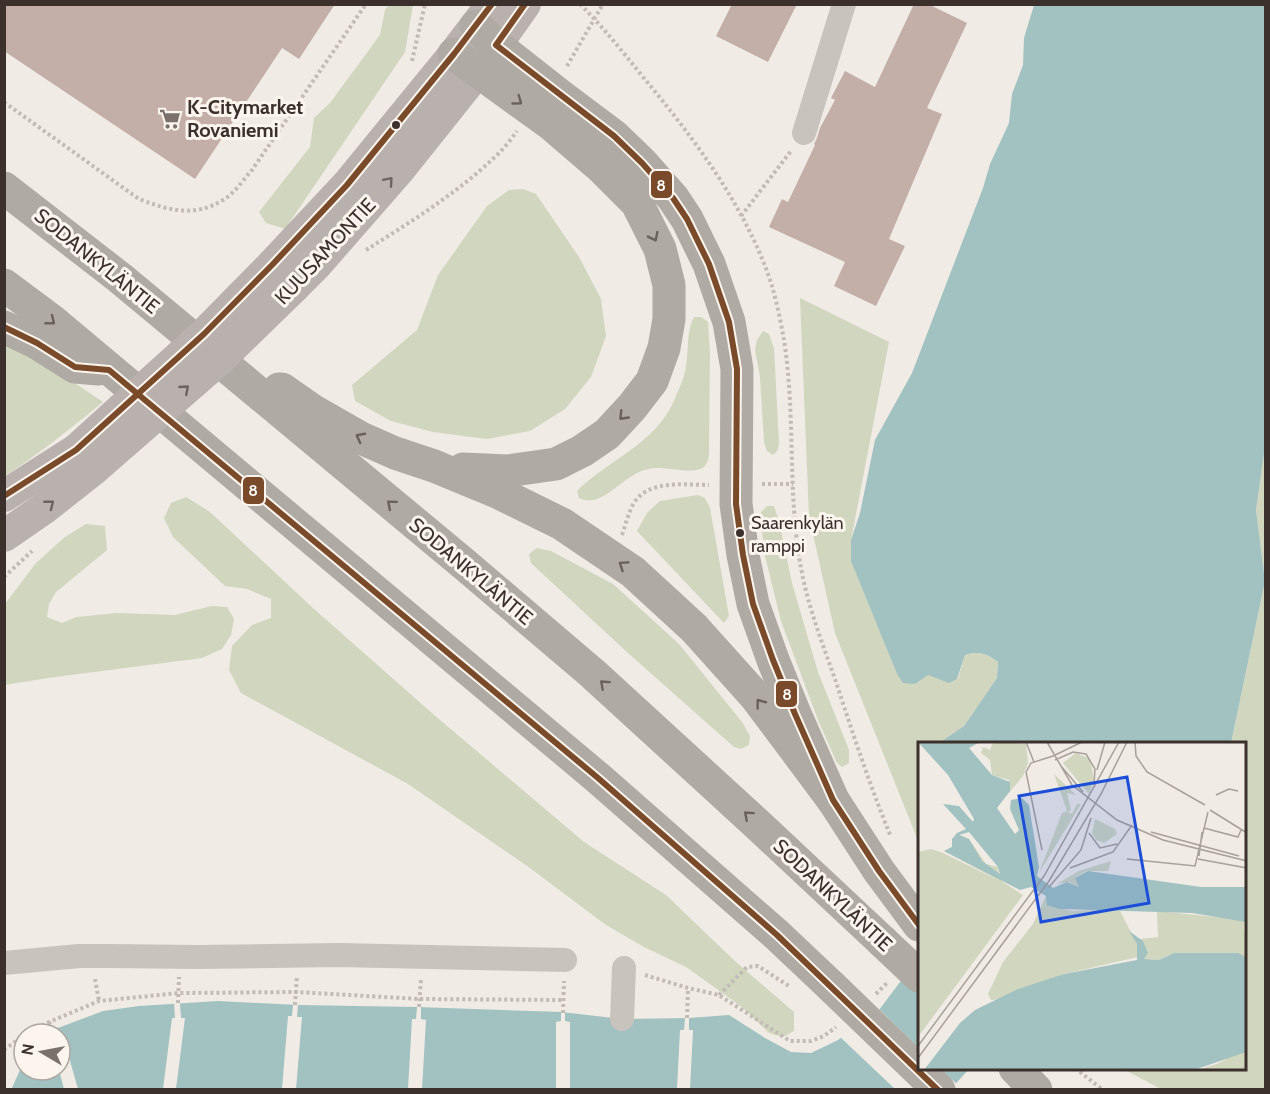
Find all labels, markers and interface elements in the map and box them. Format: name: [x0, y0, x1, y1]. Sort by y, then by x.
one-way arrow: [512, 93, 523, 104]
place label: K-Citymarket Rovaniemi: [187, 95, 303, 142]
supermarket icon: K-Citymarket Rovaniemi: [158, 107, 182, 131]
unlabelled marker: [390, 119, 402, 131]
line badge: 8: [650, 170, 673, 199]
text: 8: [656, 176, 666, 195]
one-way arrow: [382, 177, 393, 188]
street label: KUUSAMONTIE: [270, 193, 380, 309]
street label: SODANKYLÄNTIE: [30, 203, 164, 319]
one-way arrow: [646, 231, 658, 242]
one-way arrow: [44, 313, 55, 324]
one-way arrow: [178, 385, 189, 396]
one-way arrow: [619, 410, 630, 420]
one-way arrow: [356, 433, 366, 444]
line badge: 8: [242, 476, 265, 505]
text: 8: [248, 481, 258, 500]
one-way arrow: [44, 500, 55, 511]
one-way arrow: [387, 500, 398, 511]
street label: SODANKYLÄNTIE: [404, 512, 538, 630]
place label: Saarenkylän ramppi: [751, 512, 844, 557]
marker: Saarenkylän ramppi: [734, 527, 746, 539]
one-way arrow: [618, 561, 629, 572]
one-way arrow: [600, 680, 611, 691]
line badge: 8: [775, 680, 798, 708]
text: 8: [782, 685, 792, 704]
one-way arrow: [757, 699, 768, 710]
inset map: [918, 742, 1246, 1070]
one-way arrow: [745, 811, 755, 822]
street label: SODANKYLÄNTIE: [769, 834, 897, 956]
north arrow: [12, 1022, 72, 1082]
text: N: [17, 1042, 38, 1057]

